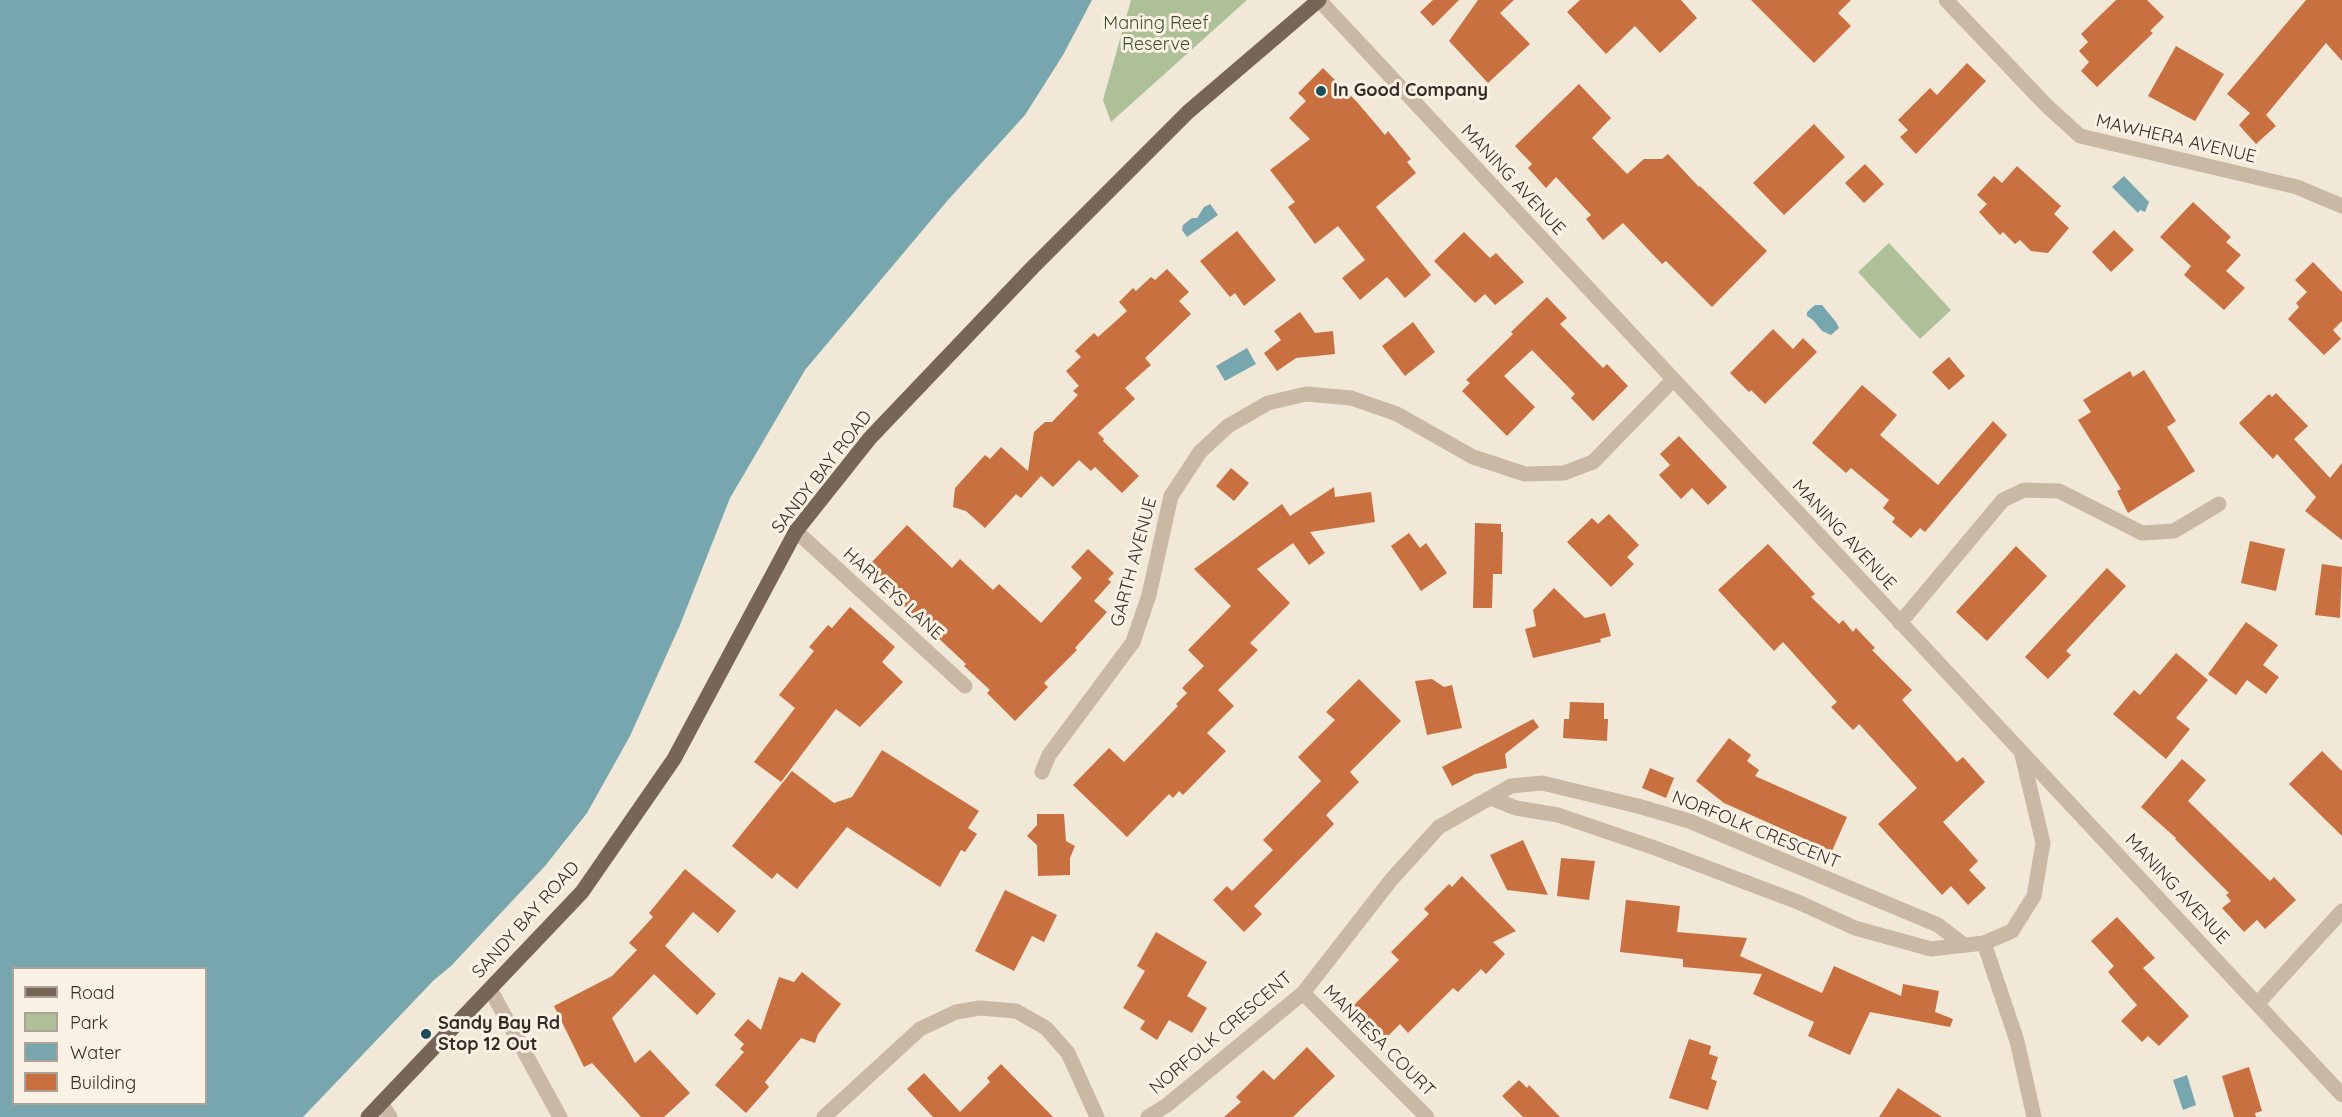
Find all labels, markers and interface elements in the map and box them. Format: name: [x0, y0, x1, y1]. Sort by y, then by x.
park label: Maning Reef Reserve: [1103, 13, 1209, 56]
place label: In Good Company: [1333, 80, 1488, 102]
marker: In Good Company: [1314, 84, 1328, 98]
street label: MAWHERA AVENUE: [2094, 110, 2258, 168]
street label: MANING AVENUE: [1456, 120, 1570, 240]
street label: SANDY BAY ROAD: [767, 406, 877, 538]
street label: MANING AVENUE: [1787, 475, 1901, 595]
street label: GARTH AVENUE: [1106, 495, 1162, 629]
street label: HARVEYS LANE: [838, 543, 948, 645]
street label: NORFOLK CRESCENT: [1669, 786, 1843, 874]
street label: MANING AVENUE: [2120, 829, 2234, 949]
street label: SANDY BAY ROAD: [468, 857, 584, 983]
legend: [12, 967, 207, 1105]
street label: NORFOLK CRESCENT: [1145, 967, 1297, 1099]
street label: MANRESA COURT: [1318, 980, 1440, 1102]
text: Road: [70, 981, 115, 1004]
text: Park: [70, 1011, 108, 1034]
place label: Sandy Bay Rd Stop 12 Out: [438, 1013, 560, 1056]
marker: Sandy Bay Rd Stop 12 Out: [419, 1027, 433, 1041]
text: Water: [70, 1041, 121, 1064]
text: Building: [70, 1071, 136, 1094]

